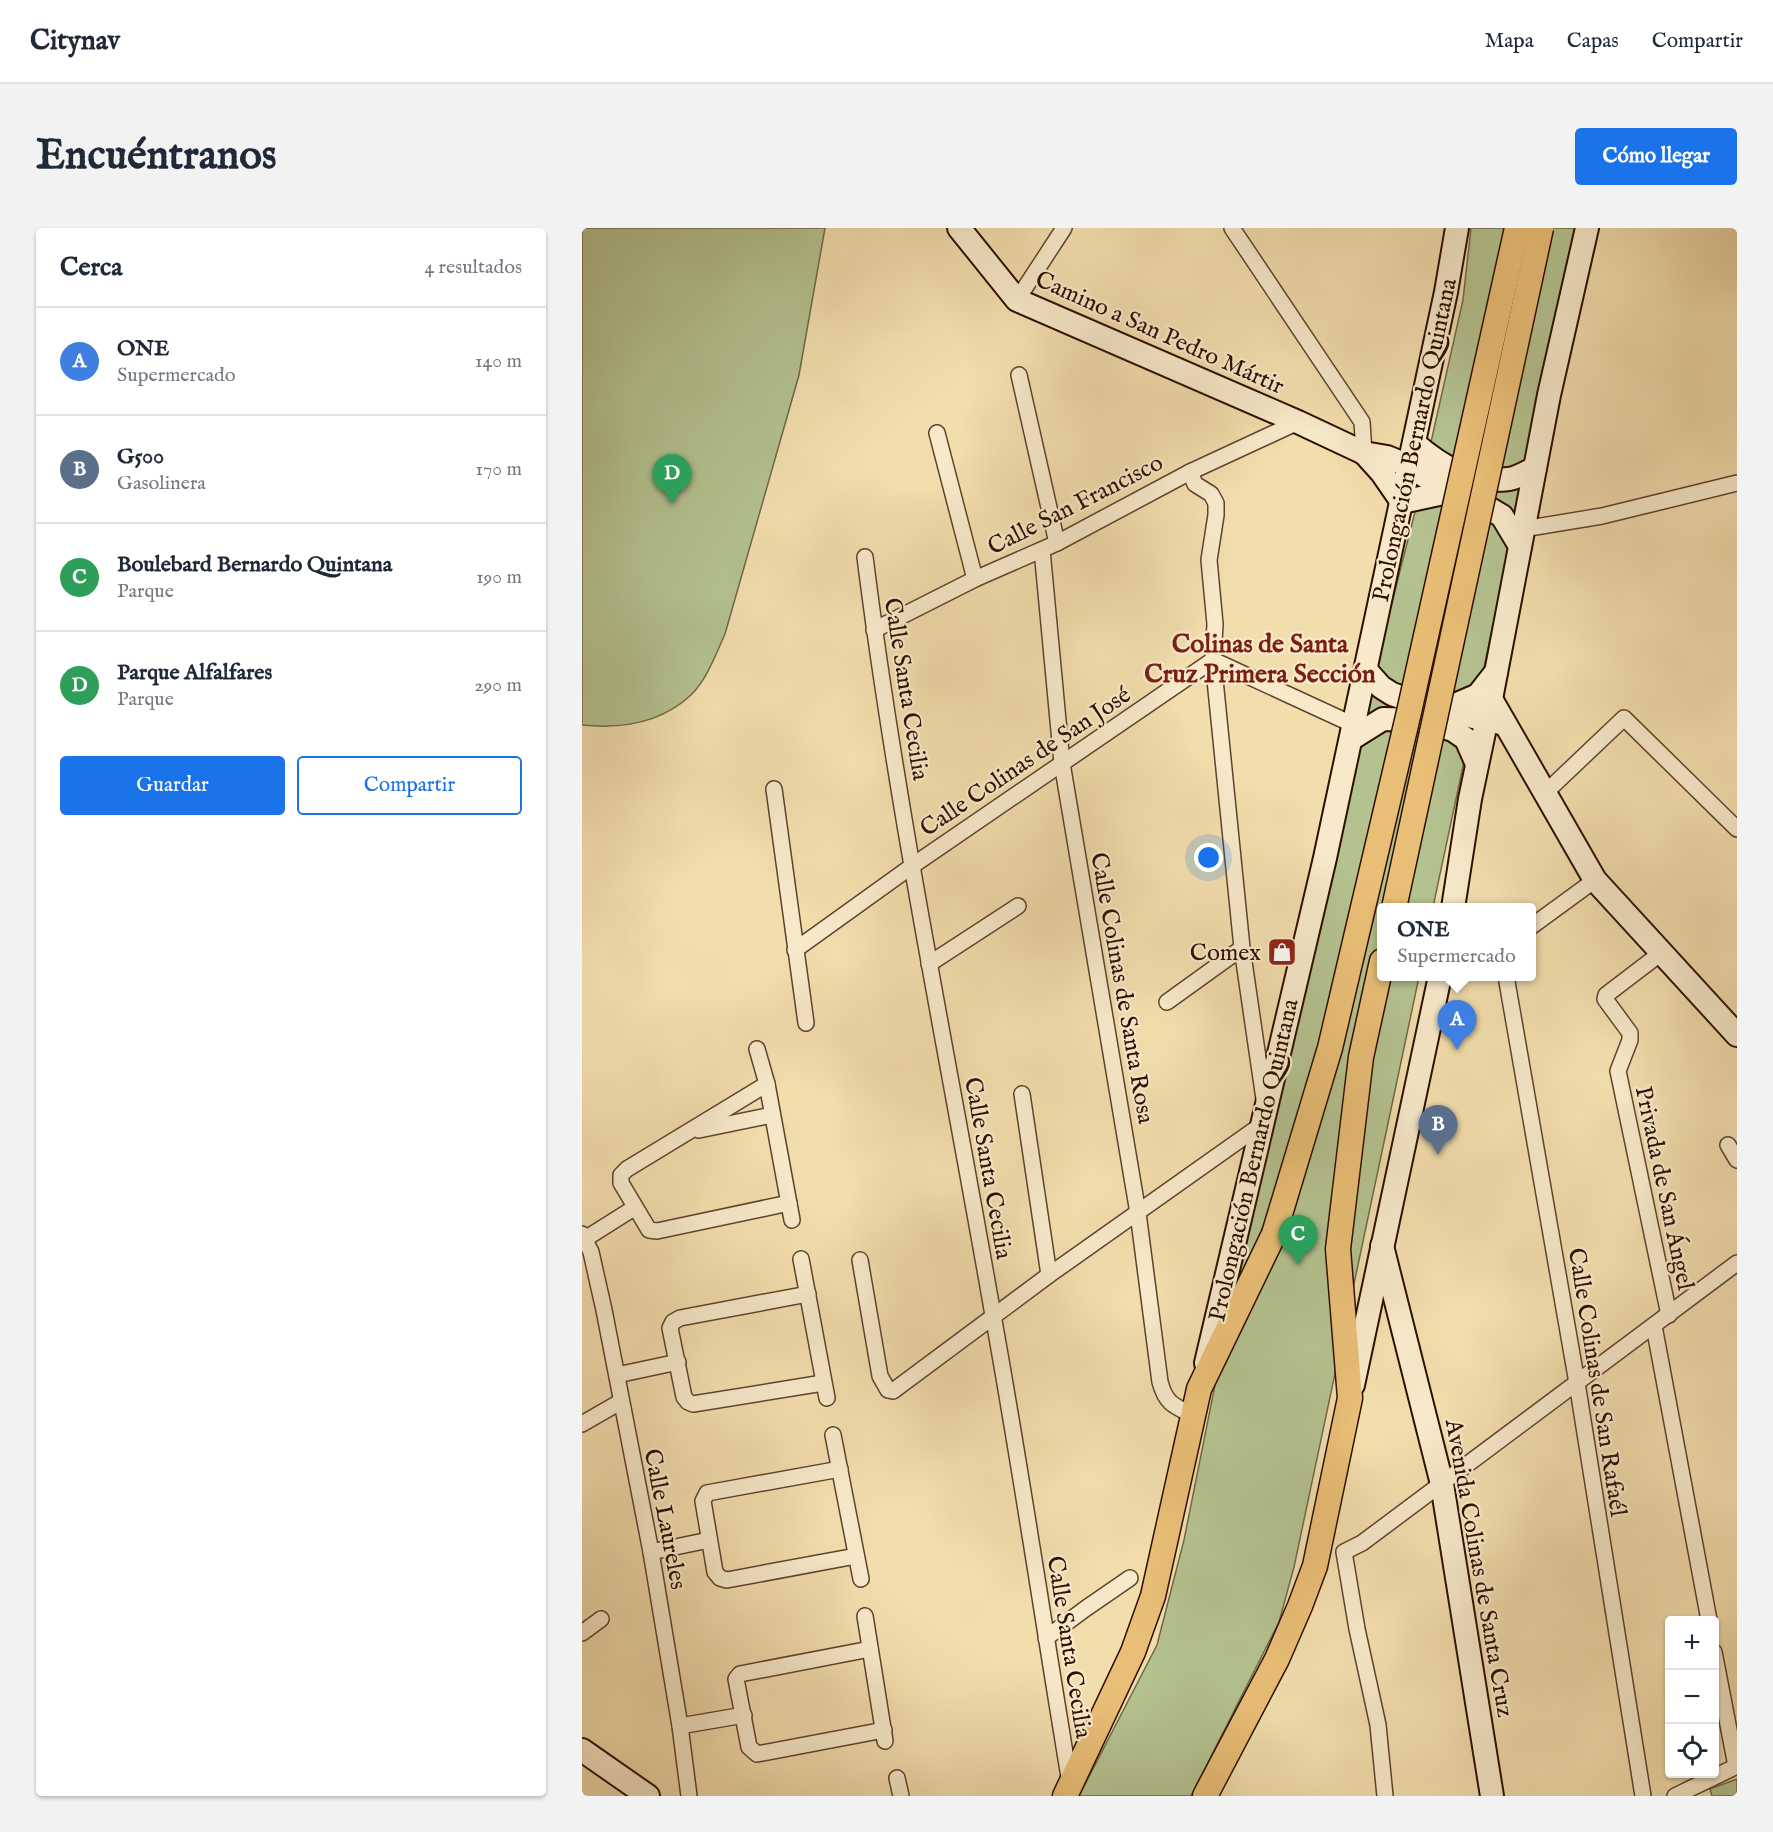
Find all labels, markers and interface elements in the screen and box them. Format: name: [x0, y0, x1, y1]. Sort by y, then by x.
text: Citynav: [30, 24, 120, 59]
text: Mapa: [1485, 28, 1534, 55]
text: Capas: [1567, 28, 1619, 55]
text: Compartir: [1652, 28, 1743, 55]
button: Cómo llegar: [1575, 128, 1737, 185]
text: Encuéntranos: [36, 130, 277, 183]
text: Cerca: [60, 251, 122, 284]
text: 4 resultados: [424, 255, 522, 280]
street label: Camino a San Pedro Mártir: [1030, 264, 1289, 402]
street label: Prolongación Bernardo Quintana: [1366, 275, 1465, 605]
text: ONE: [117, 335, 169, 363]
text: A: [73, 349, 86, 374]
text: 140 m: [475, 349, 522, 374]
text: Supermercado: [117, 363, 236, 388]
text: G500: [117, 443, 164, 471]
street label: Calle San Francisco: [983, 448, 1169, 563]
pin: D: [652, 454, 692, 504]
text: B: [73, 457, 86, 482]
text: 170 m: [476, 457, 522, 482]
text: Gasolinera: [117, 471, 206, 496]
text: Boulebard Bernardo Quintana: [117, 551, 392, 579]
text: C: [72, 565, 87, 590]
text: 190 m: [476, 565, 522, 590]
text: Parque: [117, 579, 174, 604]
street label: Calle Santa Cecilia: [876, 596, 935, 783]
district label: Colinas de Santa Cruz Primera Sección: [1144, 628, 1376, 691]
text: Parque Alfalfares: [117, 659, 272, 687]
text: D: [71, 673, 88, 698]
text: 290 m: [474, 673, 522, 698]
street label: Calle Colinas de San José: [914, 680, 1137, 844]
text: Parque: [117, 687, 174, 712]
button: Guardar: [60, 756, 285, 815]
button: Compartir: [297, 756, 522, 815]
your location: [1194, 843, 1223, 872]
street label: Calle Colinas de Santa Rosa: [1082, 850, 1161, 1127]
popup: [1377, 903, 1536, 981]
text: ONE: [1397, 916, 1449, 944]
shop icon: Comex: [1266, 936, 1298, 968]
place label: Comex: [1190, 938, 1261, 969]
text: Supermercado: [1397, 944, 1516, 969]
street label: Prolongación Bernardo Quintana: [1202, 995, 1307, 1325]
pin: A: [1438, 1000, 1476, 1050]
street label: Calle Santa Cecilia: [956, 1075, 1019, 1262]
street label: Privada de San Ángel: [1627, 1084, 1700, 1294]
pin: B: [1418, 1106, 1458, 1155]
pin: C: [1278, 1216, 1318, 1265]
street label: Calle Colinas de San Rafaél: [1560, 1246, 1633, 1519]
street label: Avenida Colinas de Santa Cruz: [1437, 1416, 1520, 1720]
street label: Calle Laureles: [636, 1446, 693, 1592]
street label: Calle Santa Cecilia: [1039, 1554, 1098, 1741]
map controls: [1665, 1616, 1719, 1778]
button: +: [1665, 1616, 1719, 1670]
button: −: [1665, 1670, 1719, 1724]
button: locate: [1665, 1724, 1719, 1778]

